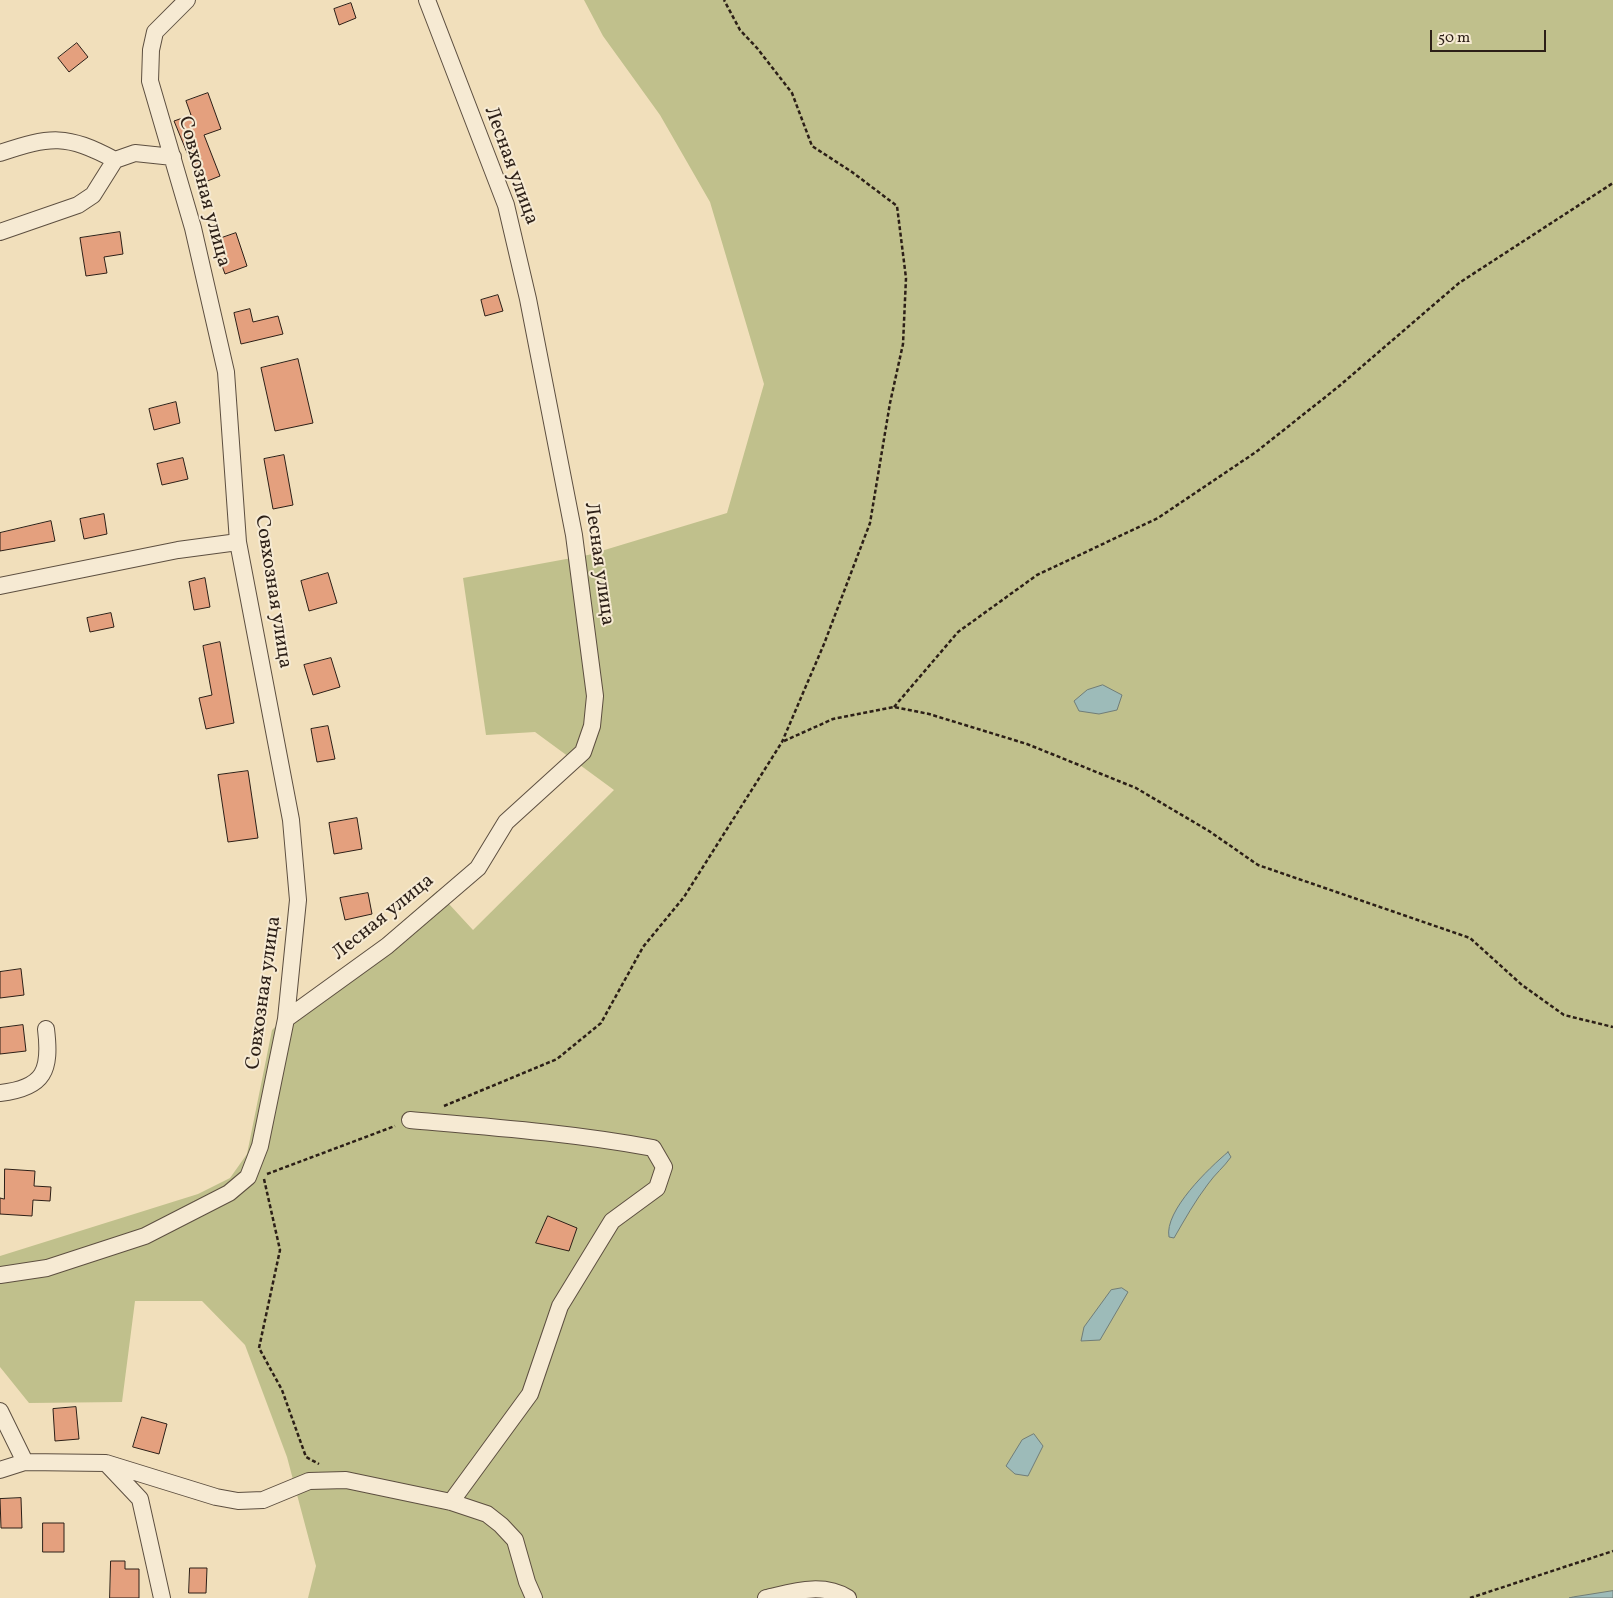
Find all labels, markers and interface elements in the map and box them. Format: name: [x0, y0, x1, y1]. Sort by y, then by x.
scale bar: [1433, 20, 1549, 52]
text: 50 m: [1438, 28, 1470, 49]
street label: Лесная улица: [477, 104, 543, 228]
street label: Совхозная улица: [171, 114, 235, 270]
street label: Лесная улица: [577, 501, 619, 627]
street label: Совхозная улица: [248, 514, 296, 670]
street label: Лесная улица: [328, 870, 440, 966]
street label: Совхозная улица: [242, 915, 288, 1071]

